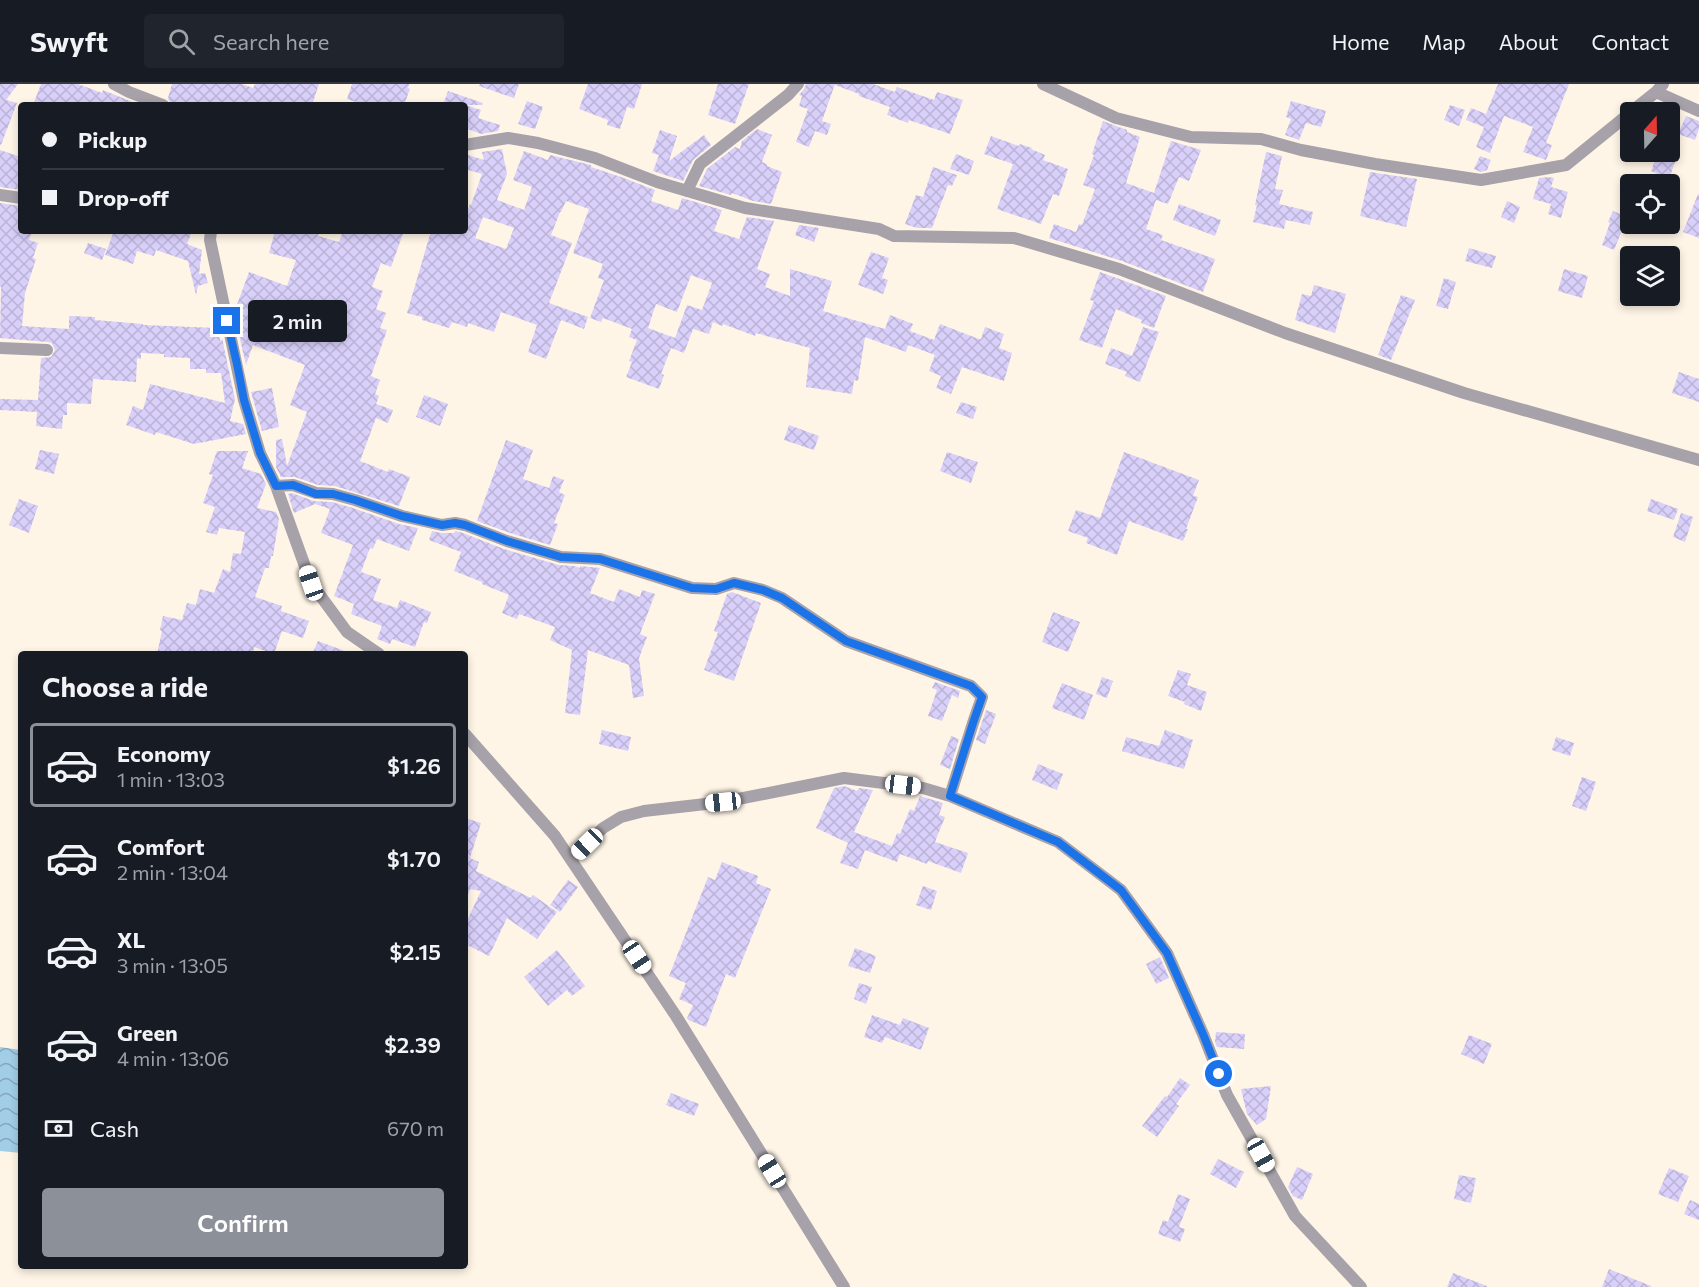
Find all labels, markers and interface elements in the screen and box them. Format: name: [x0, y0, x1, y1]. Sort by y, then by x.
search box: [144, 14, 564, 68]
text: Swyft: [30, 24, 108, 58]
icon: search: [165, 25, 198, 58]
text: Search here: [213, 28, 329, 55]
text: Home: [1332, 29, 1389, 54]
text: Map: [1422, 29, 1466, 54]
text: About: [1499, 29, 1558, 54]
text: Contact: [1591, 29, 1669, 54]
north arrow: [1620, 102, 1680, 162]
map controls: [1620, 102, 1680, 306]
text: Pickup: [78, 126, 147, 153]
button: locate: [1620, 174, 1680, 234]
text: Drop-off: [78, 184, 169, 211]
button: layers: [1620, 246, 1680, 306]
callout: 2 min: [248, 300, 347, 342]
route end: [213, 307, 240, 334]
text: 2 min: [273, 309, 322, 333]
car: [297, 563, 325, 603]
text: Choose a ride: [42, 670, 208, 703]
icon: car: [45, 738, 99, 792]
text: Economy: [117, 740, 211, 767]
text: $1.26: [387, 752, 441, 779]
text: 1 min · 13:03: [117, 767, 225, 791]
car: [884, 774, 922, 796]
car: [704, 791, 742, 813]
car: [568, 825, 606, 863]
icon: car: [45, 831, 99, 885]
text: Comfort: [117, 833, 205, 860]
text: $1.70: [387, 845, 441, 872]
text: 2 min · 13:04: [117, 860, 228, 884]
icon: car: [45, 924, 99, 978]
text: XL: [117, 926, 145, 953]
car: [619, 937, 655, 977]
text: $2.15: [390, 938, 441, 965]
text: 3 min · 13:05: [117, 953, 228, 977]
icon: car: [45, 1017, 99, 1071]
text: Green: [117, 1019, 178, 1046]
text: $2.39: [384, 1031, 441, 1058]
text: 4 min · 13:06: [117, 1046, 229, 1070]
route start: [1205, 1060, 1232, 1087]
icon: cash: [42, 1112, 75, 1145]
text: Cash: [90, 1115, 139, 1142]
text: 670 m: [387, 1116, 444, 1140]
car: [1244, 1135, 1278, 1175]
car: [755, 1151, 789, 1191]
button: Confirm: [42, 1188, 444, 1257]

